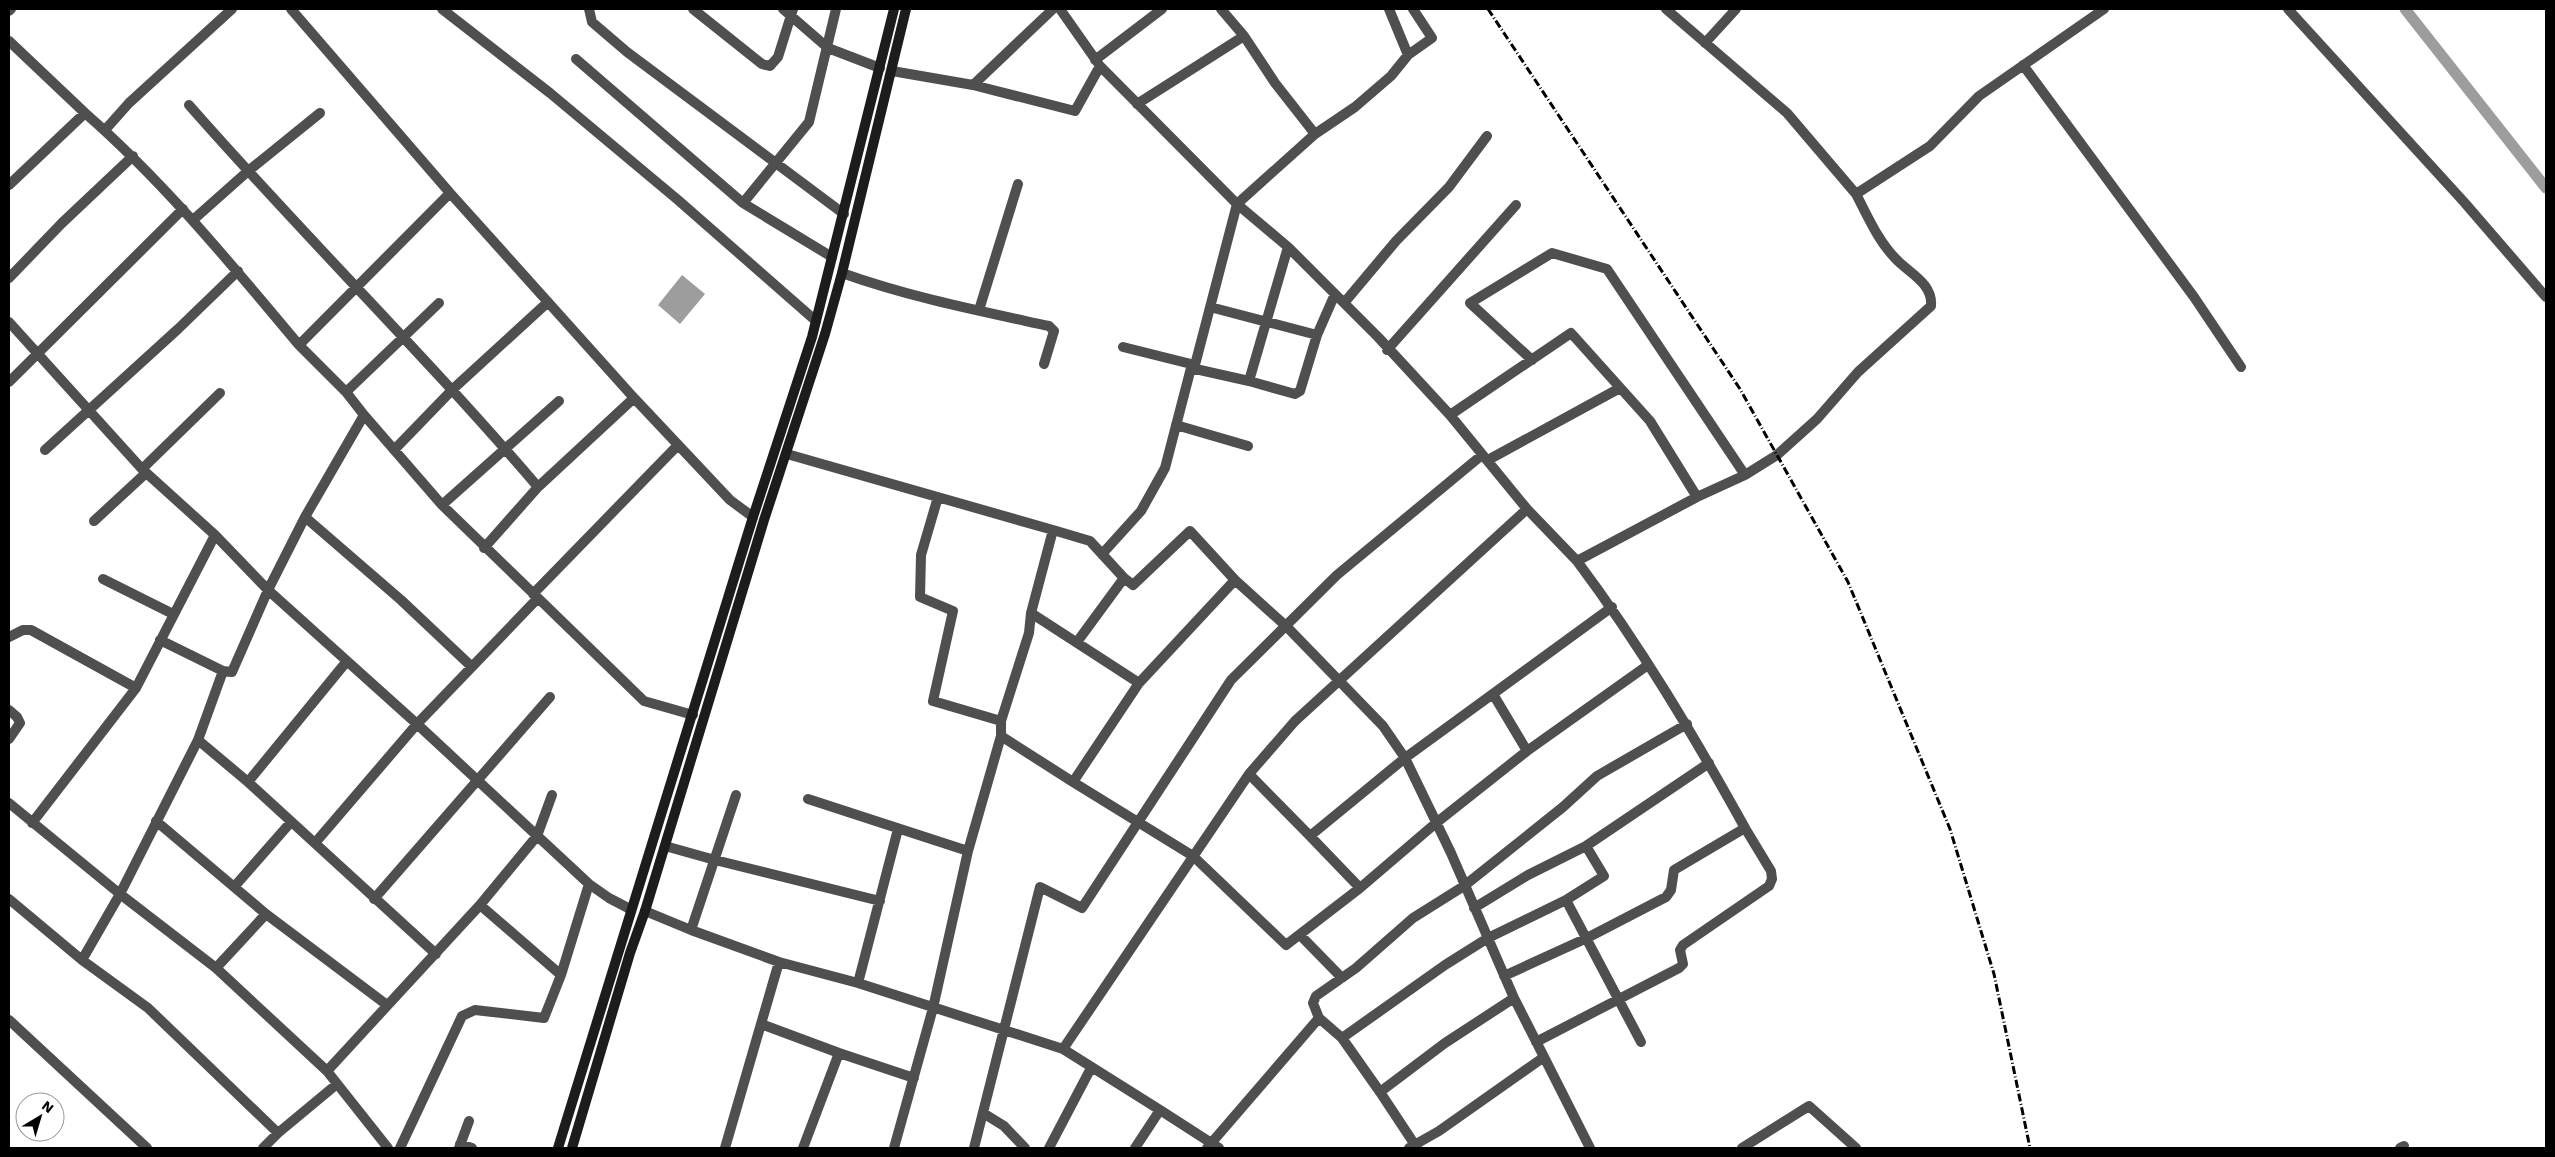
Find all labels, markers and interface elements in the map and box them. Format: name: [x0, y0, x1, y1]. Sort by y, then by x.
north arrow: [15, 1092, 65, 1142]
text: N: [39, 1097, 57, 1116]

